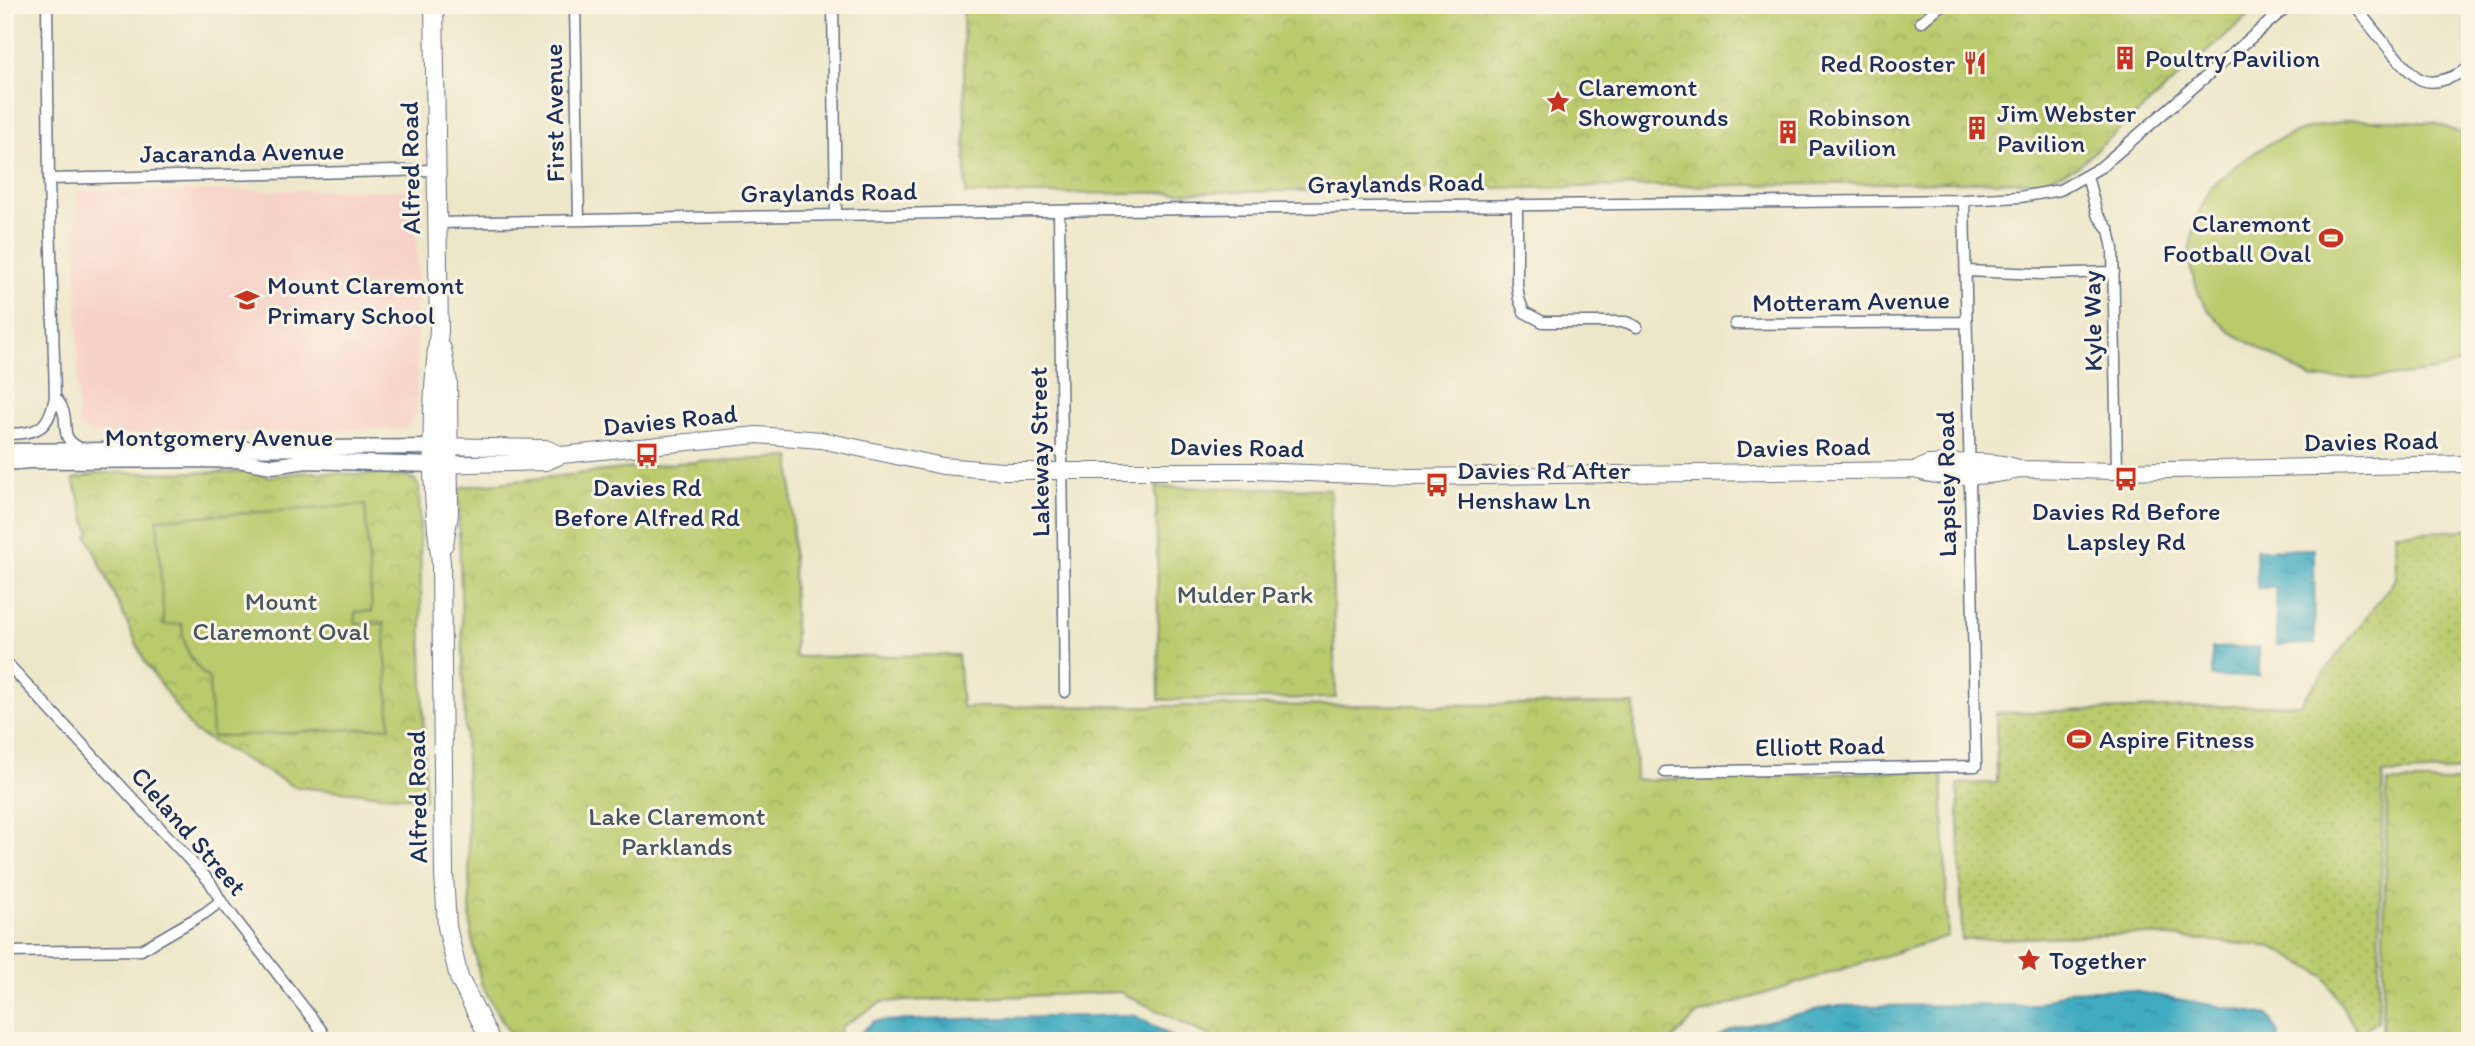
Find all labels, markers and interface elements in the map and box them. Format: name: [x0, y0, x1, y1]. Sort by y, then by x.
place label: Poultry Pavilion: [2145, 42, 2321, 74]
street label: First Avenue: [537, 43, 571, 183]
building icon: Poultry Pavilion: [2111, 44, 2139, 72]
place label: Red Rooster: [1820, 47, 1956, 79]
restaurant icon: Red Rooster: [1961, 49, 1989, 77]
place label: Claremont Showgrounds: [1578, 71, 1729, 133]
place icon: Claremont Showgrounds: [1544, 88, 1572, 116]
place label: Jim Webster Pavilion: [1997, 97, 2136, 159]
street label: Alfred Road: [393, 101, 427, 235]
place label: Robinson Pavilion: [1808, 101, 1911, 163]
building icon: Jim Webster Pavilion: [1963, 114, 1991, 142]
building icon: Robinson Pavilion: [1774, 118, 1802, 146]
street label: Jacaranda Avenue: [139, 134, 345, 170]
street label: Graylands Road: [1307, 165, 1485, 201]
street label: Graylands Road: [740, 174, 918, 210]
place label: Claremont Football Oval: [2163, 207, 2311, 269]
sports icon: Claremont Football Oval: [2317, 224, 2345, 252]
place label: Mount Claremont Primary School: [267, 269, 464, 331]
street label: Kyle Way: [2075, 270, 2109, 372]
street label: Motteram Avenue: [1752, 283, 1950, 319]
school or university icon: Mount Claremont Primary School: [233, 286, 261, 314]
street label: Lakeway Street: [1022, 366, 1056, 538]
street label: Davies Road: [601, 397, 739, 443]
street label: Lapsley Road: [1929, 411, 1963, 557]
street label: Montgomery Avenue: [105, 421, 333, 453]
street label: Davies Road: [2303, 424, 2439, 458]
street label: Davies Road: [1169, 430, 1305, 464]
street label: Davies Road: [1735, 430, 1871, 464]
bus stop icon: Davies Rd Before Alfred Rd: [633, 441, 661, 469]
place label: Davies Rd After Henshaw Ln: [1457, 454, 1631, 516]
bus stop icon: Davies Rd Before Lapsley Rd: [2112, 465, 2140, 493]
place label: Davies Rd Before Alfred Rd: [554, 471, 741, 533]
bus stop icon: Davies Rd After Henshaw Ln: [1423, 471, 1451, 499]
place label: Davies Rd Before Lapsley Rd: [2031, 495, 2221, 557]
park label: Mulder Park: [1177, 578, 1313, 610]
park label: Mount Claremont Oval: [193, 585, 369, 647]
place label: Aspire Fitness: [2099, 723, 2254, 755]
sports icon: Aspire Fitness: [2065, 725, 2093, 753]
street label: Elliott Road: [1755, 729, 1886, 763]
street label: Alfred Road: [400, 730, 434, 864]
street label: Cleland Street: [124, 760, 254, 902]
park label: Lake Claremont Parklands: [588, 800, 766, 862]
place label: Together: [2049, 944, 2147, 976]
place icon: Together: [2015, 946, 2043, 974]

